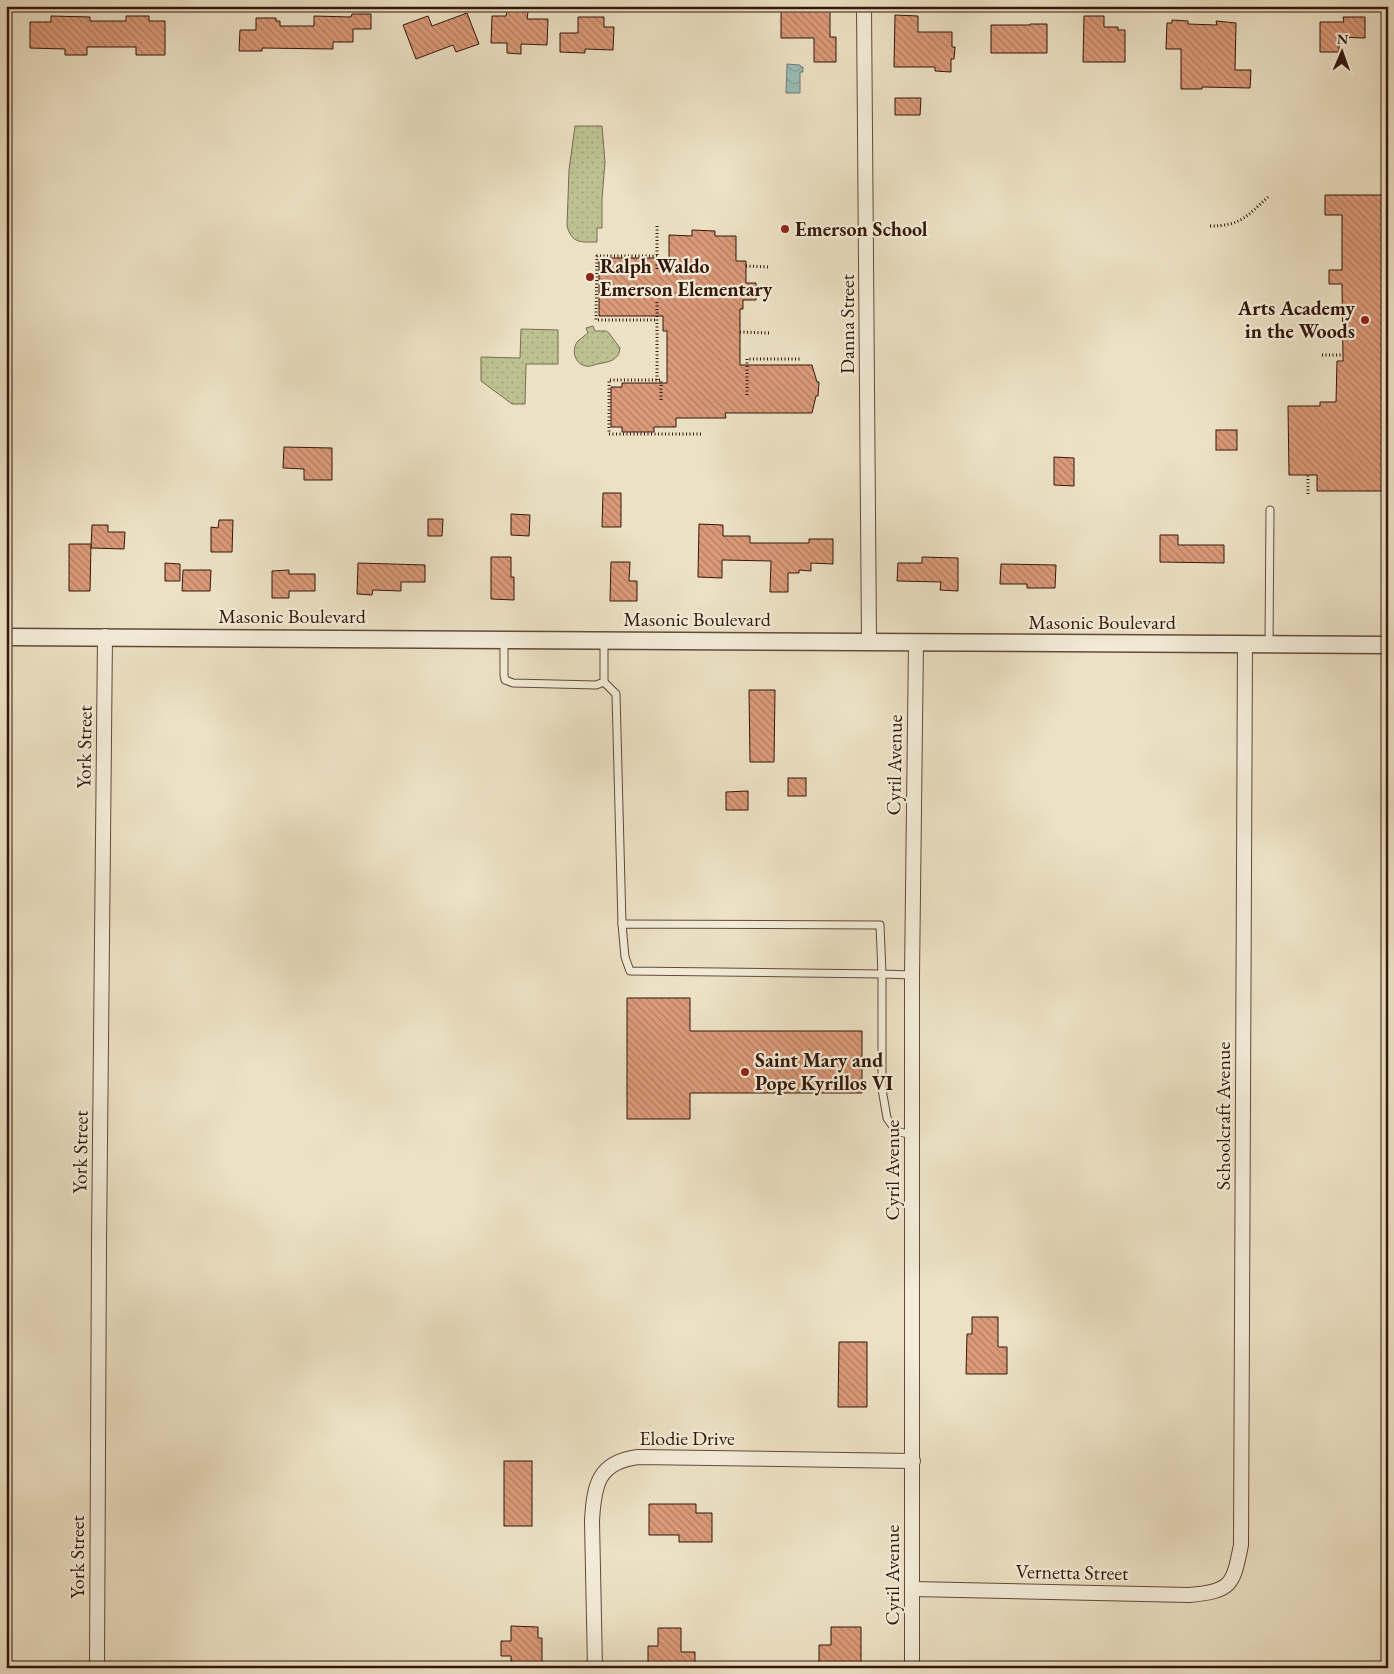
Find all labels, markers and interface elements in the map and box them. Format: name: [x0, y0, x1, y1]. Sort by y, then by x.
north arrow: [1316, 28, 1366, 78]
text: N: [1336, 30, 1349, 48]
place label: Emerson School: [795, 216, 928, 242]
marker: Emerson School: [779, 223, 791, 235]
place label: Ralph Waldo Emerson Elementary: [600, 253, 773, 302]
marker: Ralph Waldo Emerson Elementary: [584, 271, 596, 283]
street label: Danna Street: [834, 273, 860, 374]
place label: Arts Academy in the Woods: [1237, 295, 1355, 344]
marker: Arts Academy in the Woods: [1359, 314, 1371, 326]
street label: Masonic Boulevard: [218, 603, 367, 629]
street label: Masonic Boulevard: [623, 606, 772, 632]
street label: Masonic Boulevard: [1028, 609, 1177, 635]
street label: York Street: [70, 704, 98, 789]
street label: Cyril Avenue: [880, 714, 908, 816]
street label: Schoolcraft Avenue: [1210, 1042, 1236, 1190]
place label: Saint Mary and Pope Kyrillos VI: [755, 1047, 893, 1096]
marker: Saint Mary and Pope Kyrillos VI: [739, 1066, 751, 1078]
street label: York Street: [66, 1109, 94, 1194]
street label: Cyril Avenue: [879, 1119, 905, 1220]
street label: Elodie Drive: [639, 1425, 735, 1451]
street label: York Street: [64, 1515, 90, 1599]
street label: Cyril Avenue: [879, 1524, 905, 1625]
street label: Vernetta Street: [1015, 1558, 1129, 1586]

